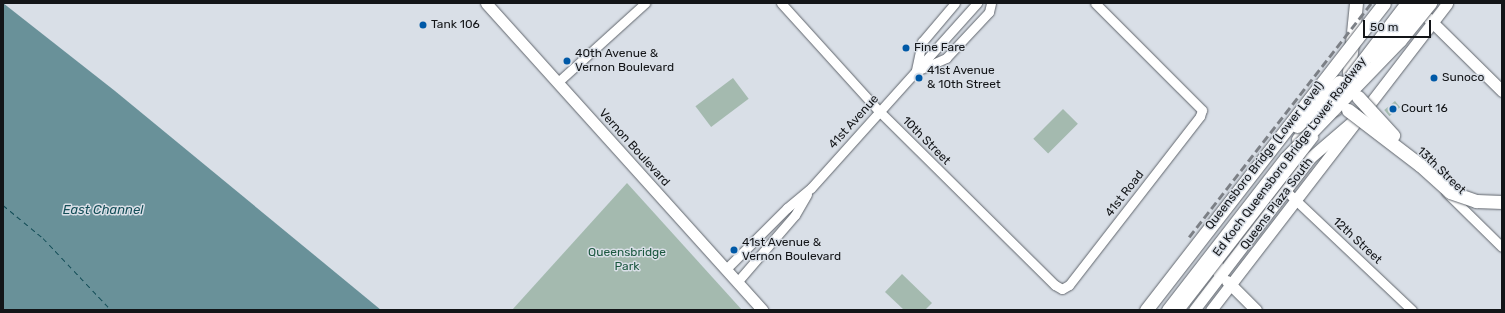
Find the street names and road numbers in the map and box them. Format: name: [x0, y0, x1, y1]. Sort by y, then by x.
street label: Ed Koch Queensboro Bridge Lower Roadway: [1210, 54, 1370, 260]
street label: Queensboro Bridge (Lower Level): [1203, 79, 1327, 233]
street label: 41st Avenue: [826, 92, 882, 152]
street label: Vernon Boulevard: [596, 106, 672, 190]
street label: 10th Street: [899, 114, 953, 168]
street label: 13th Street: [1414, 144, 1468, 198]
street label: Queens Plaza South: [1238, 155, 1316, 253]
street label: 41st Road: [1103, 168, 1147, 220]
street label: 12th Street: [1329, 215, 1385, 267]

